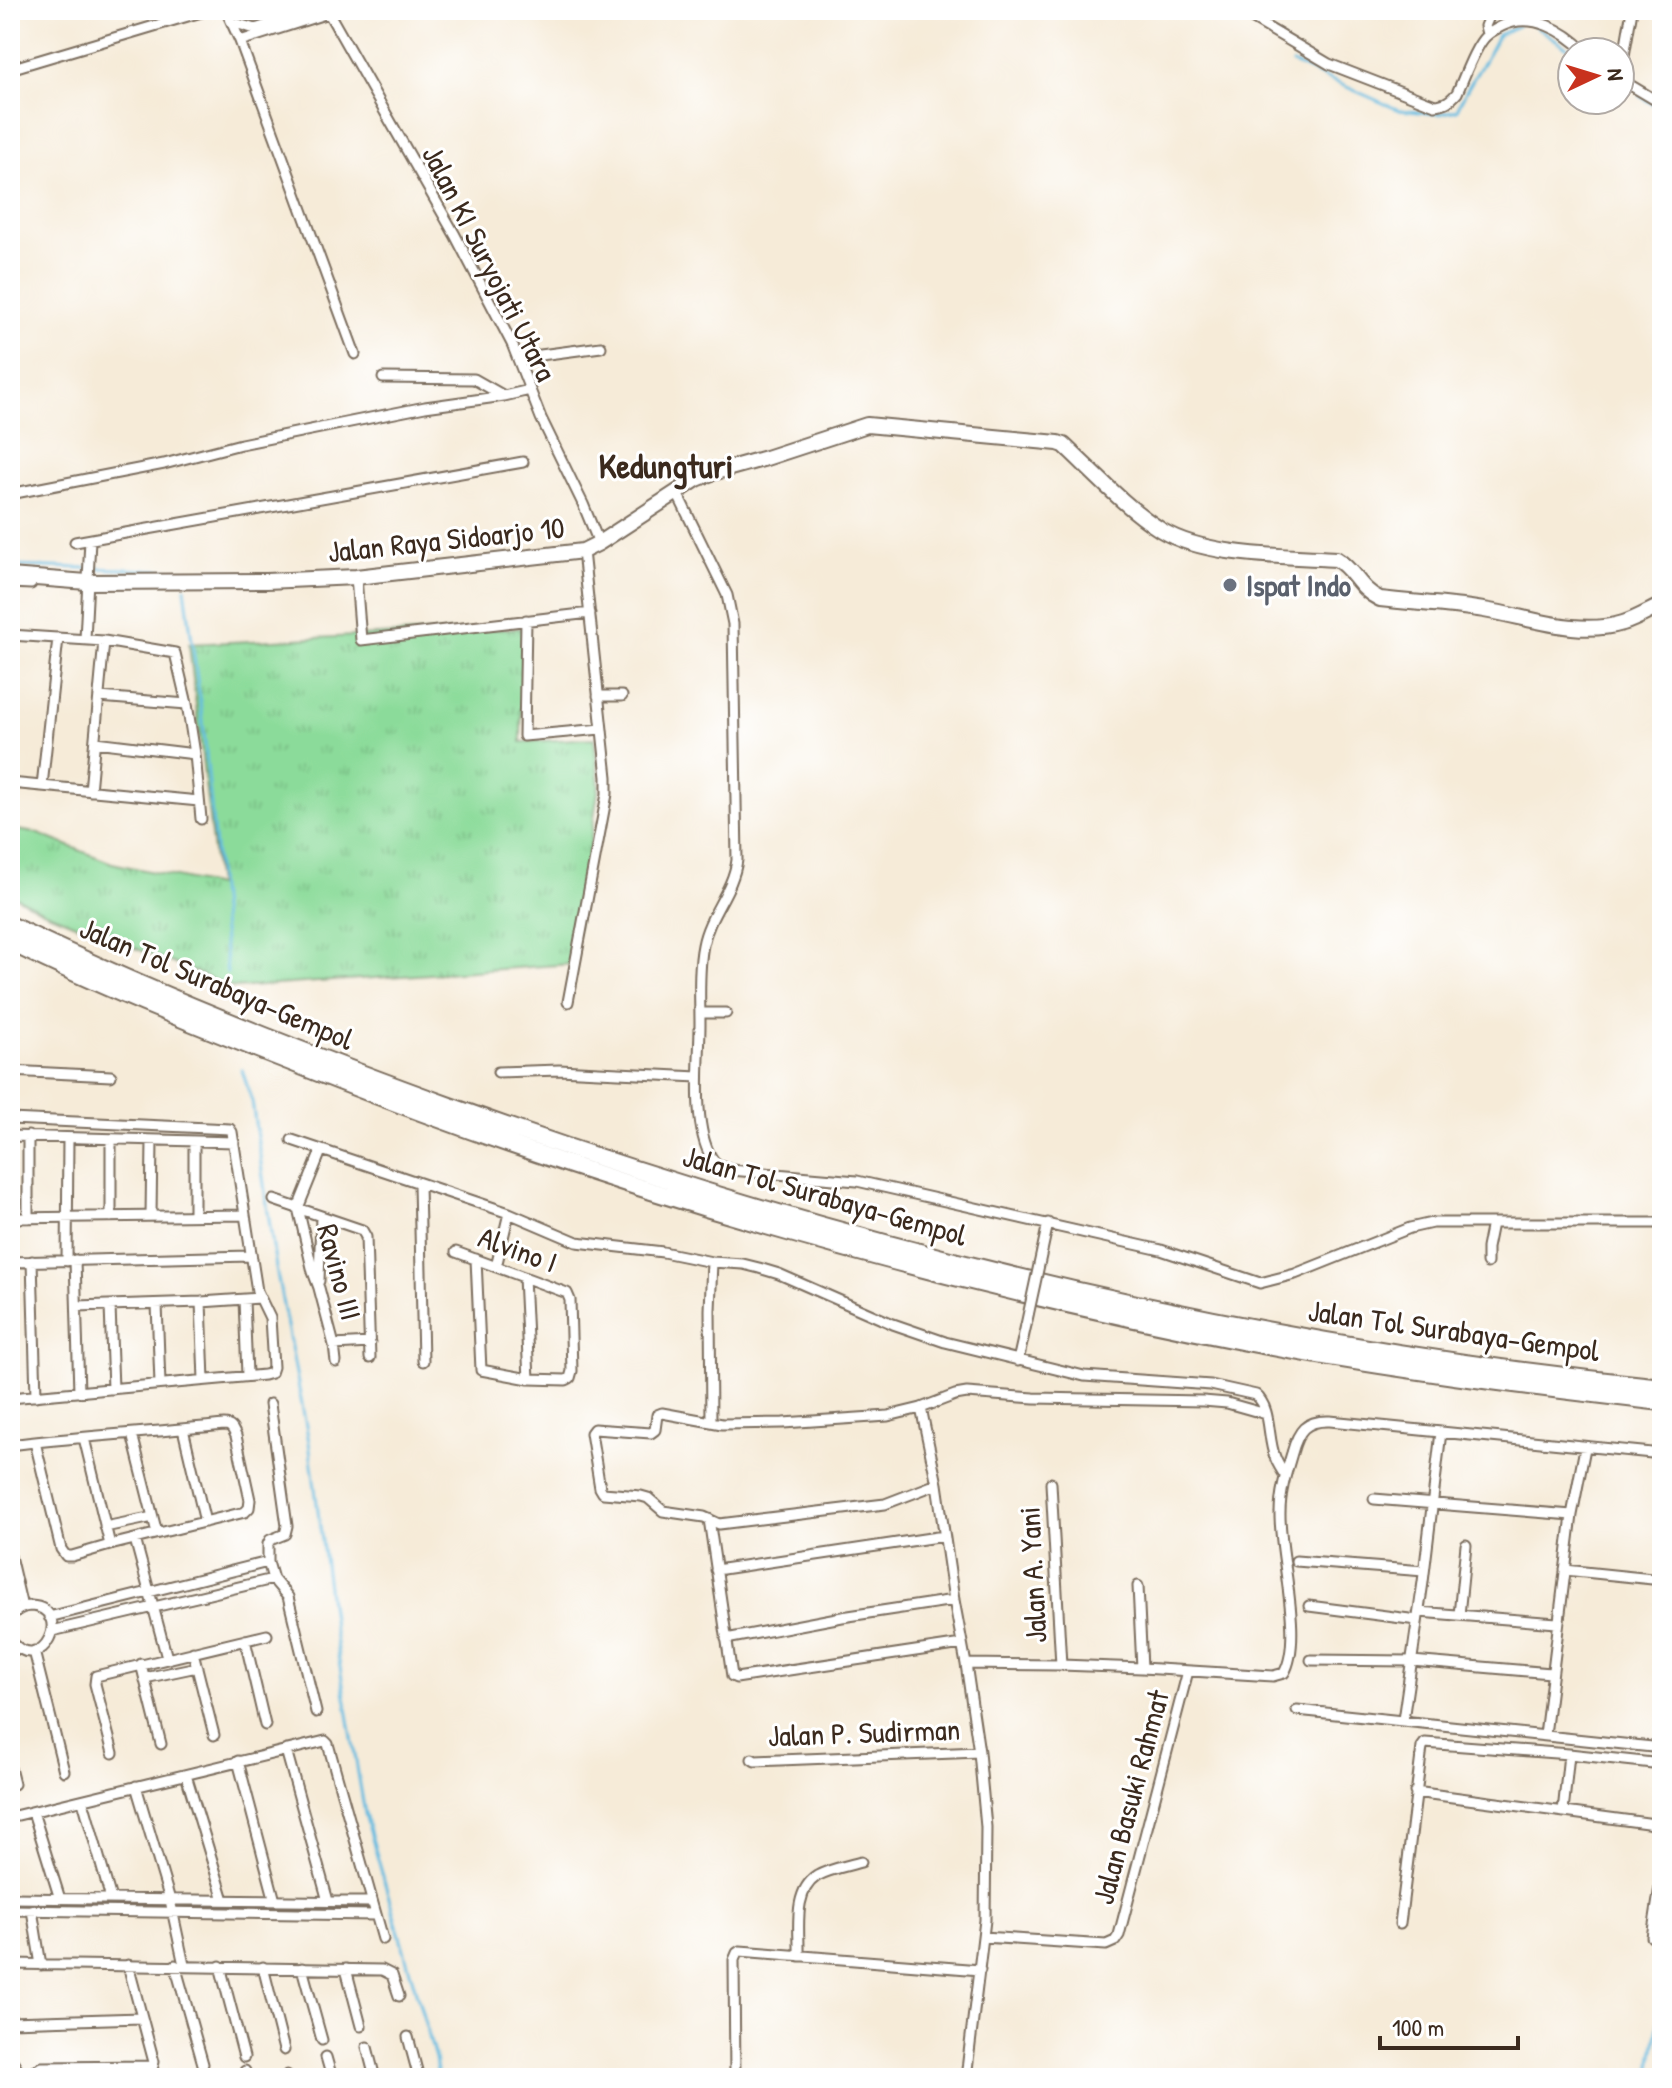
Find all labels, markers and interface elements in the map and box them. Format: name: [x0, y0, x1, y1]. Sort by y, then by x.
north arrow: [1556, 36, 1636, 116]
text: N: [1601, 68, 1631, 82]
street label: Jalan KI Suryojati Utara: [413, 138, 567, 388]
district label: Kedungturi: [599, 443, 733, 490]
street label: Jalan Raya Sidoarjo 10: [326, 507, 566, 571]
place label: Ispat Indo: [1246, 565, 1351, 606]
marker: Ispat Indo: [1221, 576, 1239, 594]
street label: Jalan Tol Surabaya–Gempol: [74, 907, 360, 1059]
street label: Jalan Tol Surabaya–Gempol: [678, 1135, 972, 1255]
street label: Alvino I: [473, 1216, 563, 1282]
street label: Ravino III: [308, 1220, 372, 1324]
street label: Jalan Tol Surabaya–Gempol: [1306, 1290, 1602, 1370]
street label: Jalan A. Yani: [1008, 1506, 1056, 1644]
street label: Jalan Basuki Rahmat: [1082, 1685, 1178, 1908]
street label: Jalan P. Sudirman: [767, 1709, 961, 1755]
scale bar: [1380, 2000, 1518, 2050]
text: 100 m: [1392, 2011, 1444, 2043]

